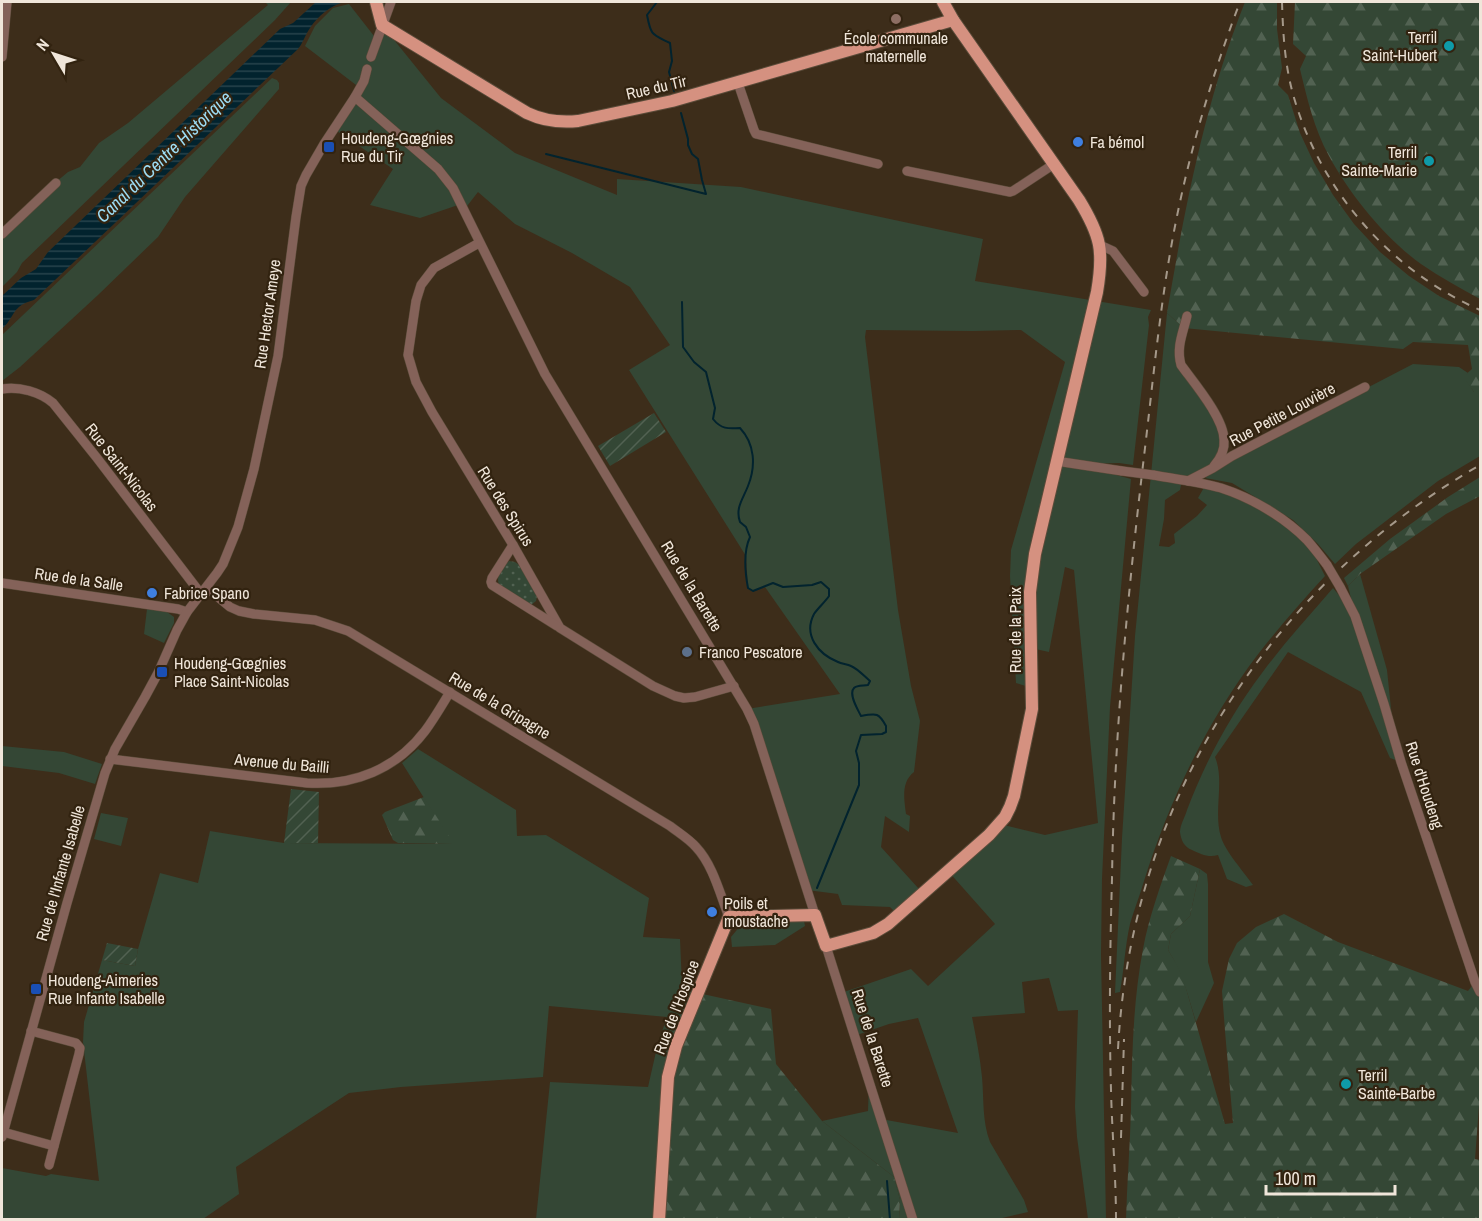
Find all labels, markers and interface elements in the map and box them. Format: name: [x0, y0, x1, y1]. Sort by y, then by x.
marker: École communale maternelle: [889, 12, 903, 26]
north arrow: [24, 24, 84, 84]
place label: Terril Saint-Hubert: [1363, 26, 1437, 66]
place label: École communale maternelle: [844, 27, 948, 67]
text: N: [31, 34, 54, 55]
marker: Terril Saint-Hubert: [1442, 39, 1456, 53]
street label: Rue du Tir: [624, 69, 689, 105]
water label: Canal du Centre Historique: [90, 85, 237, 228]
place label: Houdeng-Gœgnies Rue du Tir: [341, 127, 453, 167]
place label: Fa bémol: [1090, 131, 1144, 153]
marker: Fa bémol: [1071, 135, 1085, 149]
marker: Houdeng-Gœgnies Rue du Tir: [322, 140, 336, 154]
place label: Terril Sainte-Marie: [1341, 141, 1417, 181]
marker: Terril Sainte-Marie: [1422, 154, 1436, 168]
street label: Rue Hector Ameye: [248, 258, 286, 370]
street label: Rue Petite Louvière: [1225, 377, 1339, 451]
street label: Rue Saint-Nicolas: [81, 418, 163, 516]
street label: Rue des Spirus: [473, 462, 539, 550]
street label: Rue de la Barette: [656, 537, 728, 635]
street label: Rue de la Salle: [33, 562, 125, 596]
place label: Fabrice Spano: [164, 582, 249, 604]
marker: Fabrice Spano: [145, 586, 159, 600]
street label: Rue de la Paix: [1004, 587, 1026, 673]
place label: Franco Pescatore: [699, 641, 803, 663]
marker: Franco Pescatore: [680, 645, 694, 659]
place label: Houdeng-Gœgnies Place Saint-Nicolas: [174, 652, 289, 692]
marker: Houdeng-Gœgnies Place Saint-Nicolas: [155, 665, 169, 679]
street label: Rue de la Gripagne: [445, 666, 555, 744]
street label: Rue d'Houdeng: [1401, 738, 1450, 832]
street label: Avenue du Bailli: [233, 748, 330, 778]
street label: Rue de l'Infante Isabelle: [30, 802, 90, 944]
place label: Poils et moustache: [724, 892, 788, 932]
marker: Poils et moustache: [705, 905, 719, 919]
street label: Rue de l'Hospice: [648, 957, 704, 1057]
place label: Houdeng-Aimeries Rue Infante Isabelle: [48, 969, 165, 1009]
marker: Houdeng-Aimeries Rue Infante Isabelle: [29, 982, 43, 996]
street label: Rue de la Barette: [847, 986, 899, 1090]
place label: Terril Sainte-Barbe: [1358, 1064, 1435, 1104]
marker: Terril Sainte-Barbe: [1339, 1077, 1353, 1091]
scale bar: [1266, 1158, 1395, 1196]
text: 100 m: [1275, 1166, 1316, 1191]

